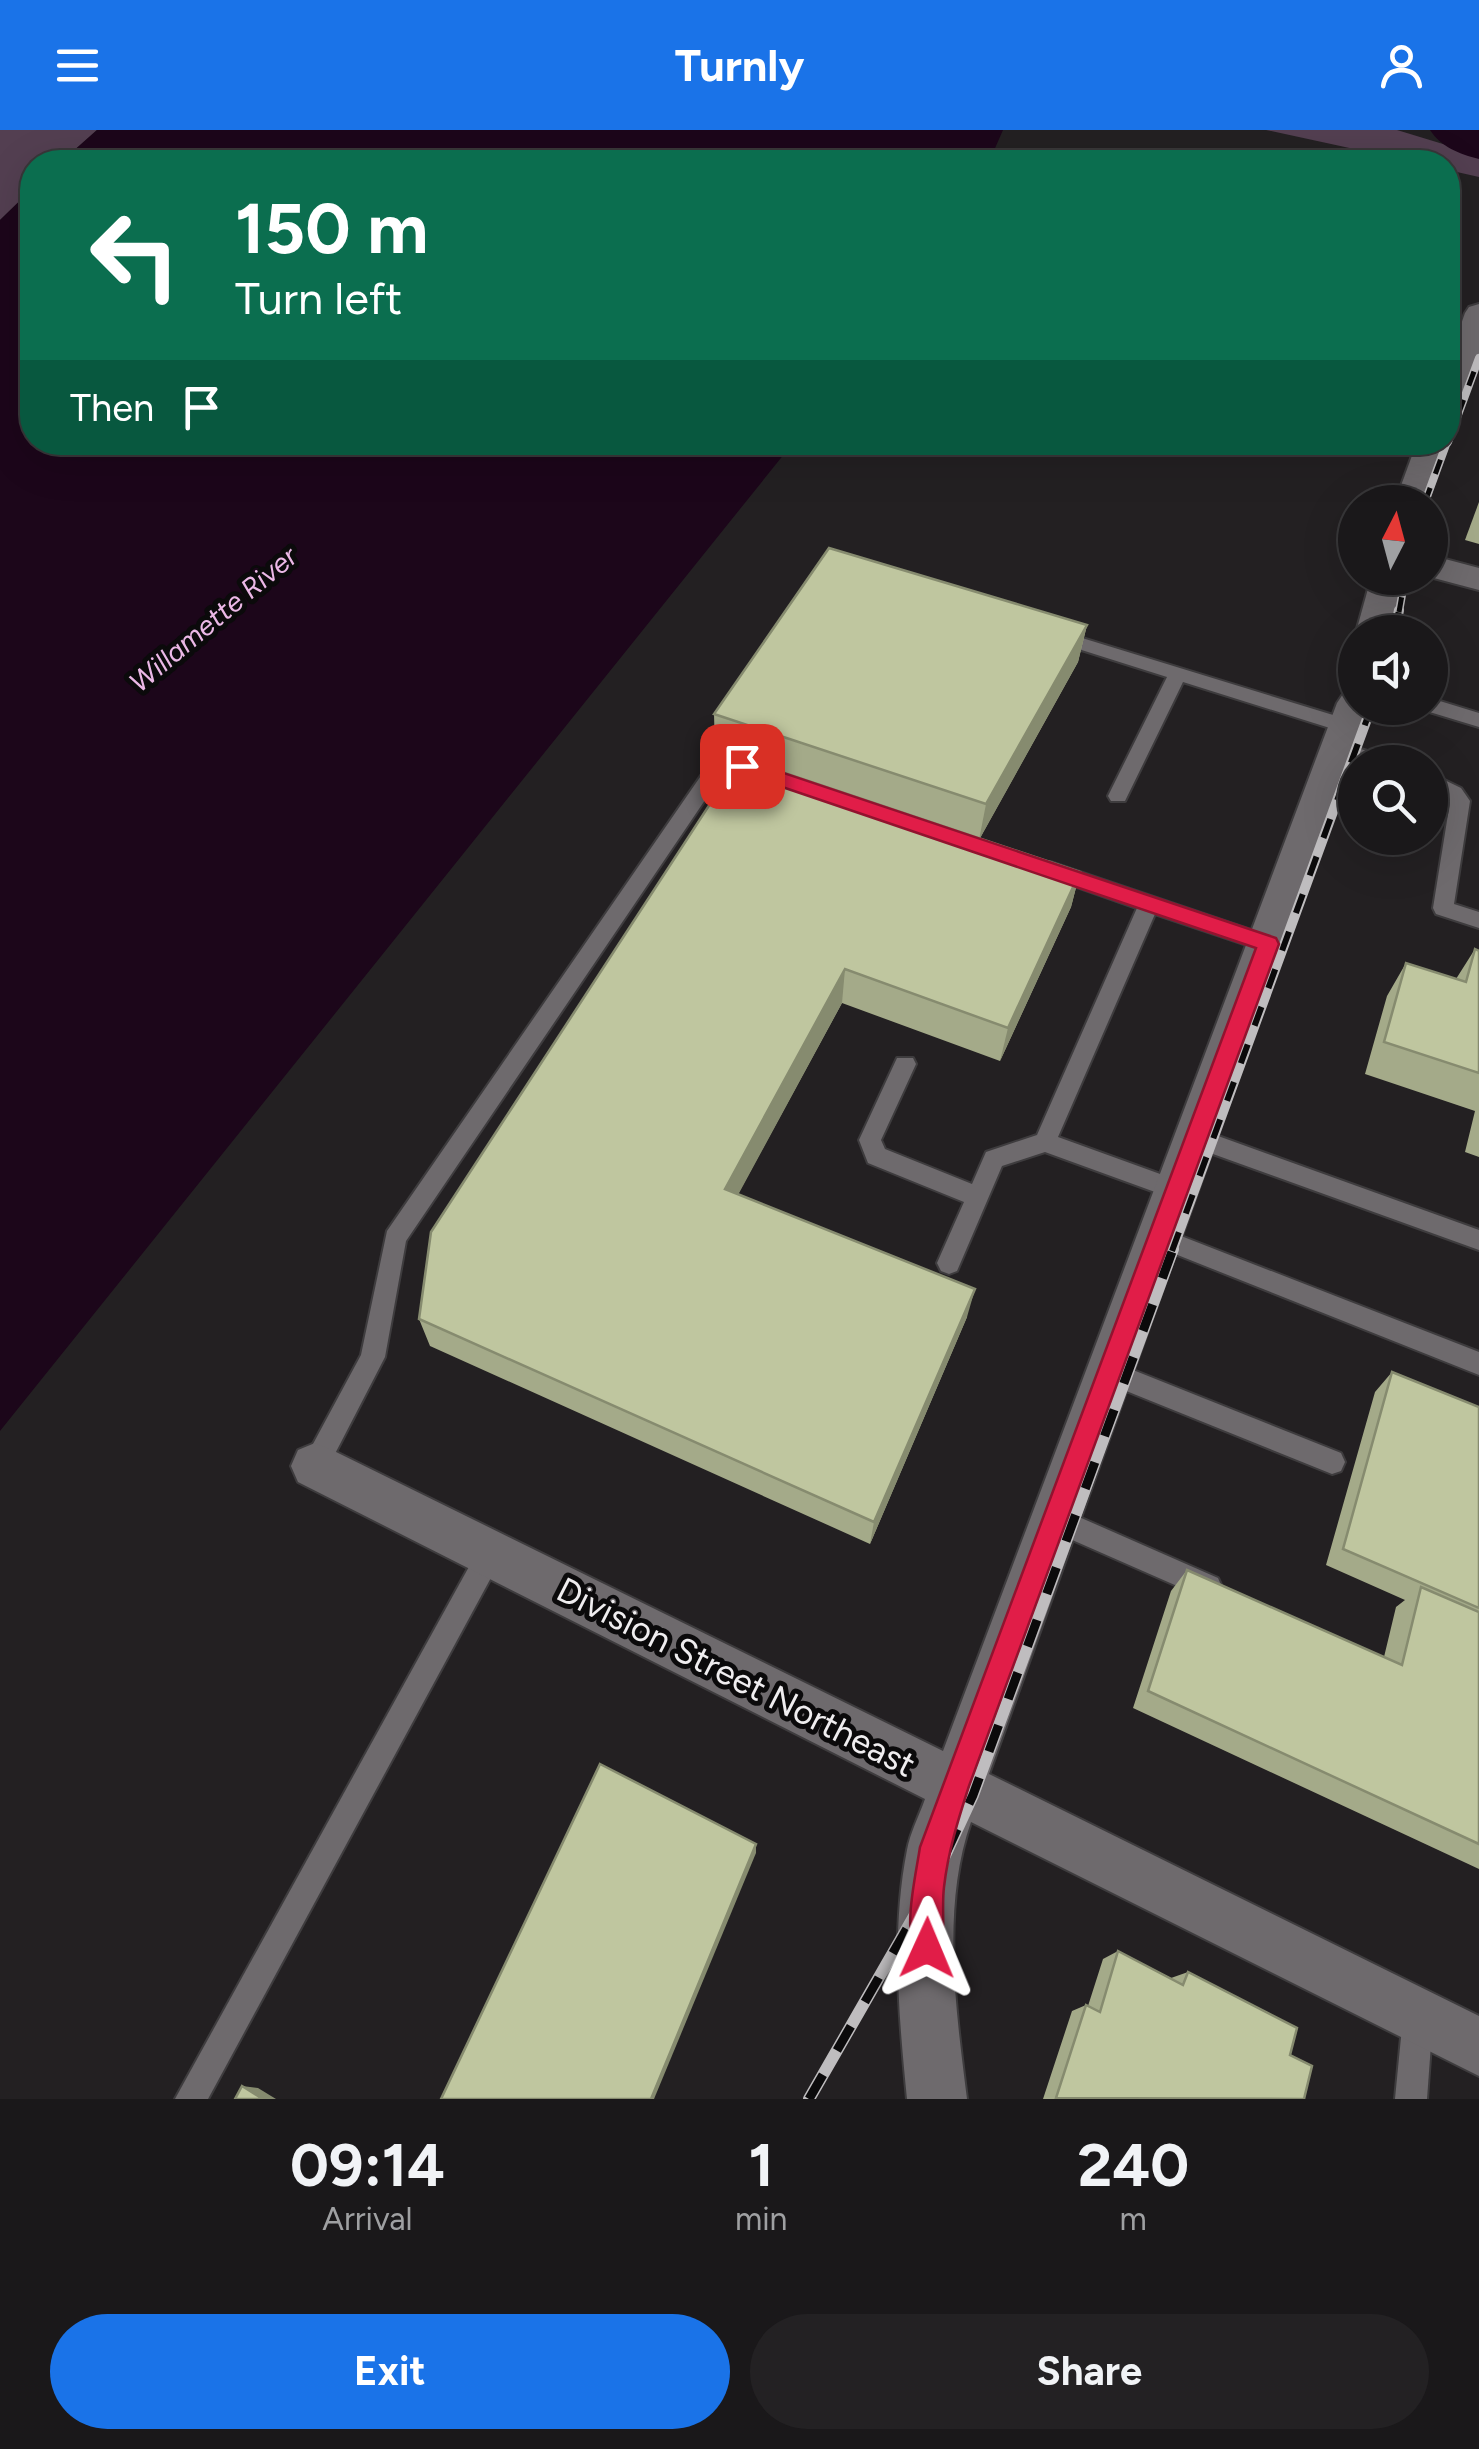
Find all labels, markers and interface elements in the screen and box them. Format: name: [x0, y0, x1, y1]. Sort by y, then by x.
icon: menu: [50, 38, 105, 93]
text: Turnly: [675, 38, 804, 92]
icon: person: [1374, 38, 1429, 93]
text: 150 m: [235, 186, 428, 271]
icon: left: [70, 190, 200, 320]
text: Turn left: [235, 271, 402, 325]
icon: arrive: [174, 380, 229, 435]
text: Then: [70, 385, 154, 431]
north arrow: [1338, 485, 1448, 595]
map controls: [1338, 485, 1448, 855]
water label: Willamette River: [122, 538, 305, 699]
button: sound: [1338, 615, 1448, 725]
pin: [700, 724, 785, 809]
icon: arrive: [715, 739, 770, 794]
button: search: [1338, 745, 1448, 855]
street label: Division Street Northeast: [550, 1568, 922, 1786]
position arrow: [875, 1896, 979, 2000]
text: 09:14: [290, 2129, 445, 2201]
text: 1: [749, 2129, 774, 2201]
text: 240: [1077, 2129, 1189, 2201]
text: Arrival: [322, 2200, 413, 2238]
text: min: [735, 2200, 787, 2238]
text: m: [1120, 2200, 1147, 2238]
button: Exit: [50, 2314, 730, 2429]
button: Share: [750, 2314, 1429, 2429]

